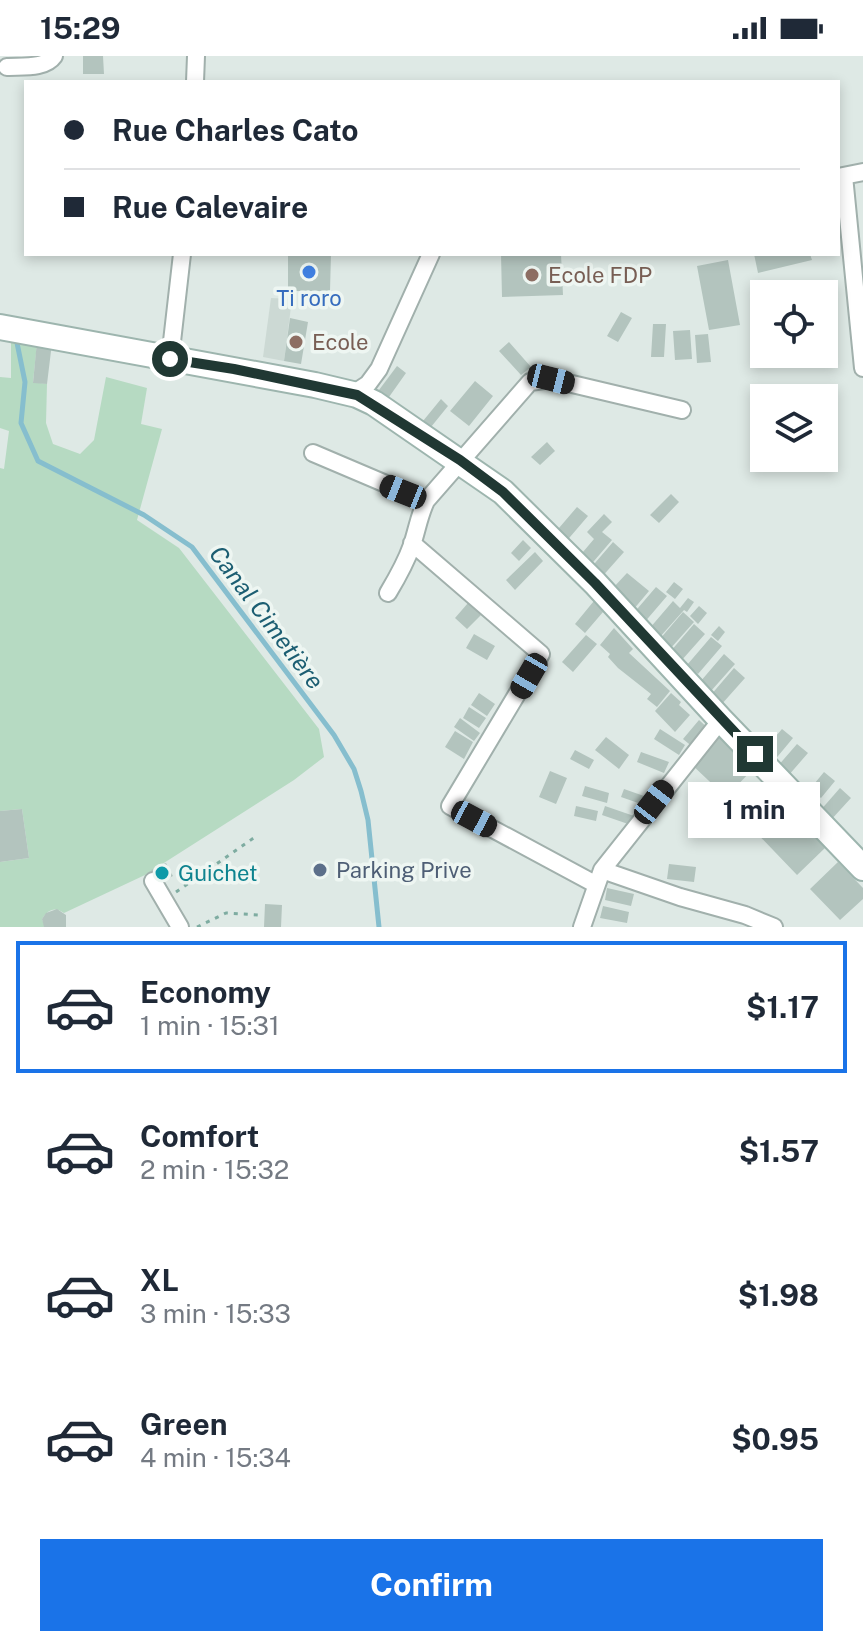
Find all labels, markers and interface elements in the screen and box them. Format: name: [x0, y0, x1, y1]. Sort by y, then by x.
text: 15:29: [40, 10, 121, 46]
text: Rue Charles Cato: [112, 112, 358, 148]
text: Rue Calevaire: [112, 189, 308, 225]
place label: Ecole FDP: [548, 262, 652, 288]
marker: Ti roro: [300, 263, 318, 281]
marker: Ecole FDP: [523, 266, 541, 284]
map controls: [750, 280, 838, 472]
button: locate: [750, 280, 838, 368]
place label: Ti roro: [276, 285, 342, 311]
place label: Ecole: [312, 329, 368, 355]
marker: Ecole: [287, 333, 305, 351]
route start: [152, 341, 188, 377]
car: [525, 362, 577, 396]
button: layers: [750, 384, 838, 472]
car: [376, 472, 430, 512]
water label: Canal Cimetière: [204, 540, 330, 694]
car: [507, 649, 551, 703]
route end: [737, 736, 773, 772]
car: [630, 776, 678, 828]
callout: 1 min: [689, 782, 821, 838]
text: 1 min: [723, 794, 785, 825]
car: [447, 797, 501, 841]
place label: Parking Prive: [336, 857, 472, 883]
place label: Guichet: [178, 860, 258, 886]
marker: Parking Prive: [311, 861, 329, 879]
marker: Guichet: [153, 864, 171, 882]
icon: car: [44, 971, 116, 1043]
text: Economy: [140, 974, 271, 1010]
text: $1.17: [746, 989, 819, 1025]
text: 1 min · 15:31: [140, 1010, 280, 1041]
icon: car: [44, 1115, 116, 1187]
text: Comfort: [140, 1118, 259, 1154]
text: $1.57: [739, 1133, 819, 1169]
text: 2 min · 15:32: [140, 1154, 289, 1185]
icon: car: [44, 1259, 116, 1331]
text: XL: [140, 1262, 179, 1298]
text: $1.98: [738, 1277, 819, 1313]
text: 3 min · 15:33: [140, 1298, 291, 1329]
icon: car: [44, 1403, 116, 1475]
text: Green: [140, 1406, 227, 1442]
text: $0.95: [731, 1421, 819, 1457]
text: 4 min · 15:34: [140, 1442, 291, 1473]
button: Confirm: [40, 1539, 823, 1631]

